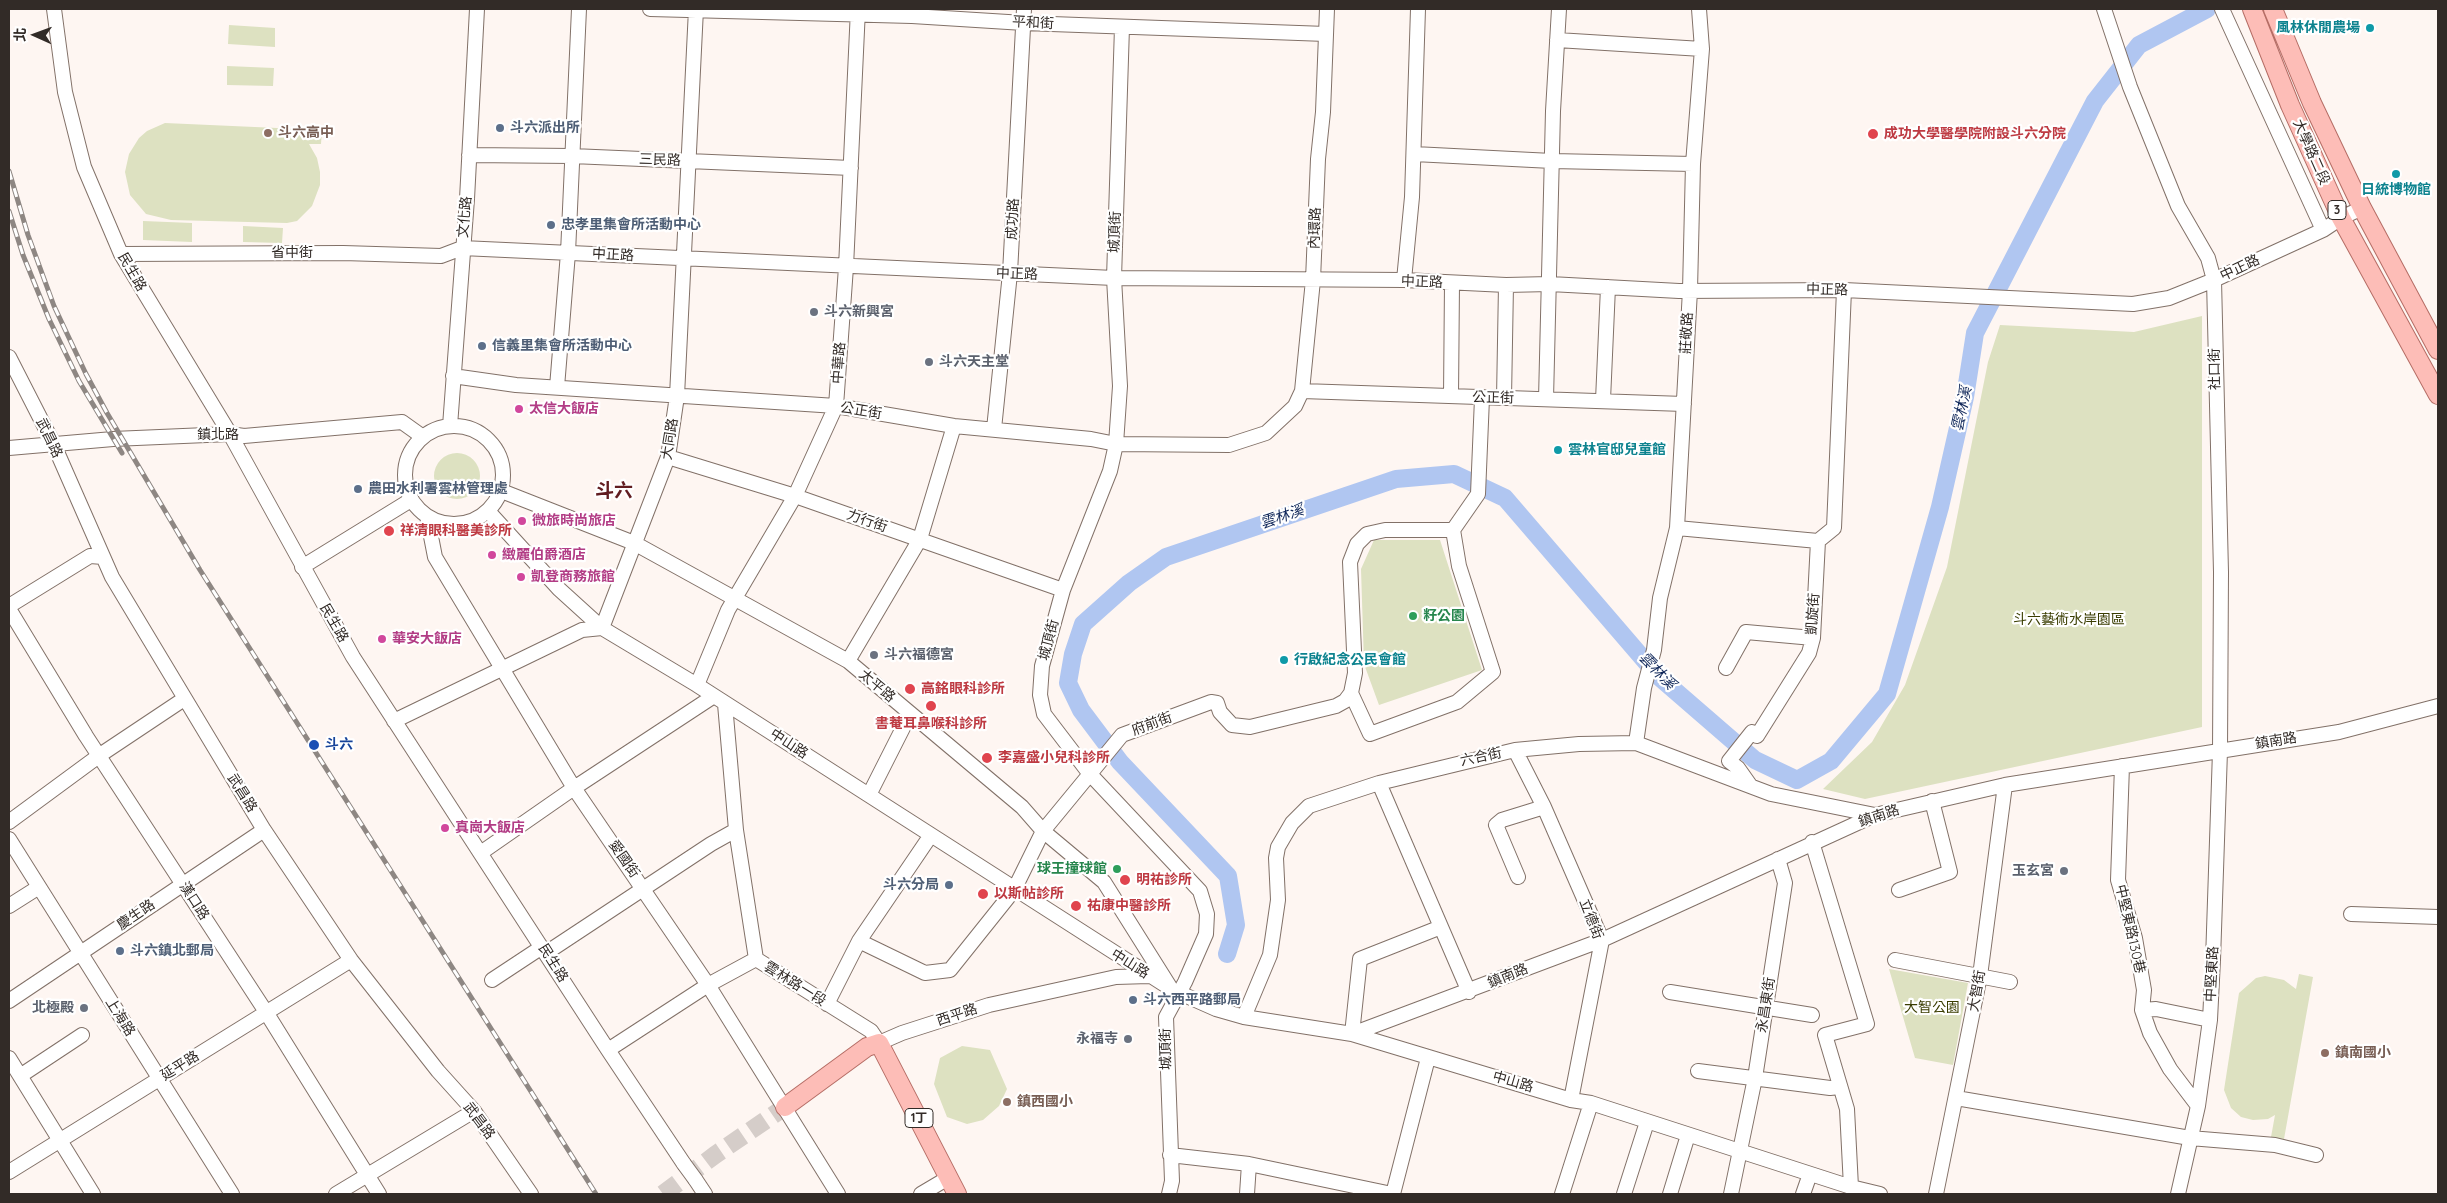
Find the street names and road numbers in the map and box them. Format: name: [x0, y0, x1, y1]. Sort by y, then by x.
street label: 平和街: [1012, 14, 1054, 32]
street label: 大學路二段: [2289, 117, 2333, 187]
street label: 三民路: [639, 151, 681, 169]
street label: 文化路: [455, 195, 475, 239]
street label: 成功路: [1004, 198, 1022, 240]
road number: 3: [2328, 200, 2346, 220]
street label: 內環路: [1306, 207, 1324, 249]
street label: 城頂街: [1106, 211, 1124, 253]
street label: 省中街: [271, 245, 313, 261]
street label: 中正路: [592, 246, 634, 264]
street label: 民生路: [114, 250, 150, 294]
street label: 中正路: [2217, 252, 2263, 284]
street label: 中正路: [996, 265, 1038, 283]
street label: 中正路: [1401, 273, 1443, 291]
street label: 中正路: [1806, 281, 1848, 299]
street label: 莊敬路: [1678, 312, 1696, 354]
street label: 中華路: [829, 341, 849, 385]
street label: 社口街: [2206, 348, 2224, 390]
street label: 公正街: [1472, 389, 1514, 407]
street label: 公正街: [839, 399, 883, 423]
street label: 武昌路: [32, 415, 66, 461]
street label: 大同路: [658, 417, 682, 461]
street label: 鎮北路: [197, 427, 239, 443]
street label: 力行街: [844, 506, 890, 536]
street label: 凱旋街: [1803, 592, 1823, 636]
street label: 民生路: [316, 601, 352, 645]
street label: 城頂街: [1035, 618, 1063, 662]
street label: 太平路: [856, 666, 898, 706]
street label: 府前街: [1129, 709, 1175, 739]
street label: 中山路: [767, 726, 811, 762]
street label: 鎮南路: [2254, 729, 2298, 753]
street label: 六合街: [1459, 744, 1503, 770]
street label: 武昌路: [224, 771, 260, 815]
street label: 鎮南路: [1856, 802, 1902, 830]
street label: 愛國街: [605, 837, 643, 881]
street label: 漢口路: [176, 879, 212, 923]
street label: 中堅東路130巷: [2112, 883, 2148, 975]
street label: 慶生路: [114, 896, 158, 934]
street label: 立德街: [1576, 896, 1606, 942]
street label: 民生路: [535, 941, 571, 985]
street label: 中山路: [1108, 946, 1152, 982]
street label: 中堅東路: [2202, 946, 2222, 1002]
street label: 雲林路一段: [761, 958, 829, 1010]
street label: 鎮南路: [1485, 960, 1531, 992]
street label: 大智街: [1965, 969, 1989, 1013]
street label: 永昌東街: [1753, 976, 1779, 1034]
street label: 上海路: [102, 995, 138, 1039]
street label: 西平路: [934, 1001, 980, 1029]
street label: 城頂街: [1157, 1028, 1175, 1070]
street label: 延平路: [158, 1048, 202, 1084]
street label: 中山路: [1490, 1068, 1536, 1096]
street label: 武昌路: [460, 1099, 498, 1143]
road number: 1丁: [905, 1108, 933, 1128]

